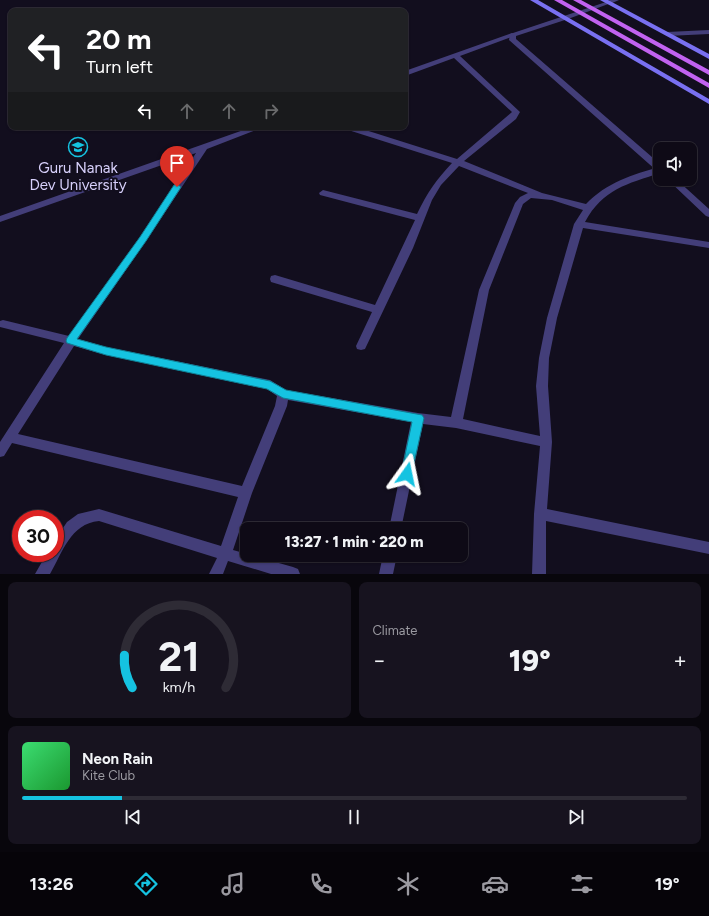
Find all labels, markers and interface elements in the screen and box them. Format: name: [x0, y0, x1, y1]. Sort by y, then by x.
text: 20 m: [86, 22, 151, 56]
icon: left: [20, 24, 72, 76]
text: Turn left: [86, 56, 153, 78]
icon: left: [134, 100, 156, 122]
icon: ahead: [176, 100, 198, 122]
icon: ahead: [218, 100, 240, 122]
icon: right: [260, 100, 282, 122]
school or university icon: Guru Nanak Dev University: [67, 136, 89, 158]
map controls: [653, 142, 697, 186]
button: sound: [653, 142, 697, 186]
pin: [160, 146, 194, 187]
icon: arrive: [166, 152, 188, 174]
place label: Guru Nanak Dev University: [29, 159, 127, 194]
position arrow: [386, 453, 428, 495]
speed limit sign: 30: [12, 510, 64, 562]
text: 13:27 · 1 min · 220 m: [285, 533, 423, 551]
text: Climate: [373, 623, 417, 638]
text: 21: [158, 631, 200, 681]
text: 19°: [509, 642, 551, 679]
text: −: [373, 647, 386, 674]
text: +: [673, 647, 687, 674]
text: km/h: [163, 678, 196, 696]
text: Neon Rain: [82, 750, 153, 768]
text: Kite Club: [82, 768, 135, 783]
icon: previous: [122, 806, 144, 828]
icon: pause: [343, 806, 365, 828]
icon: next: [565, 806, 587, 828]
icon: directions: [132, 870, 160, 898]
icon: music: [219, 870, 247, 898]
icon: phone: [307, 870, 335, 898]
icon: climate: [394, 870, 422, 898]
icon: car: [481, 870, 509, 898]
icon: filters: [568, 870, 596, 898]
text: 13:26: [30, 873, 73, 895]
text: 19°: [655, 873, 679, 895]

